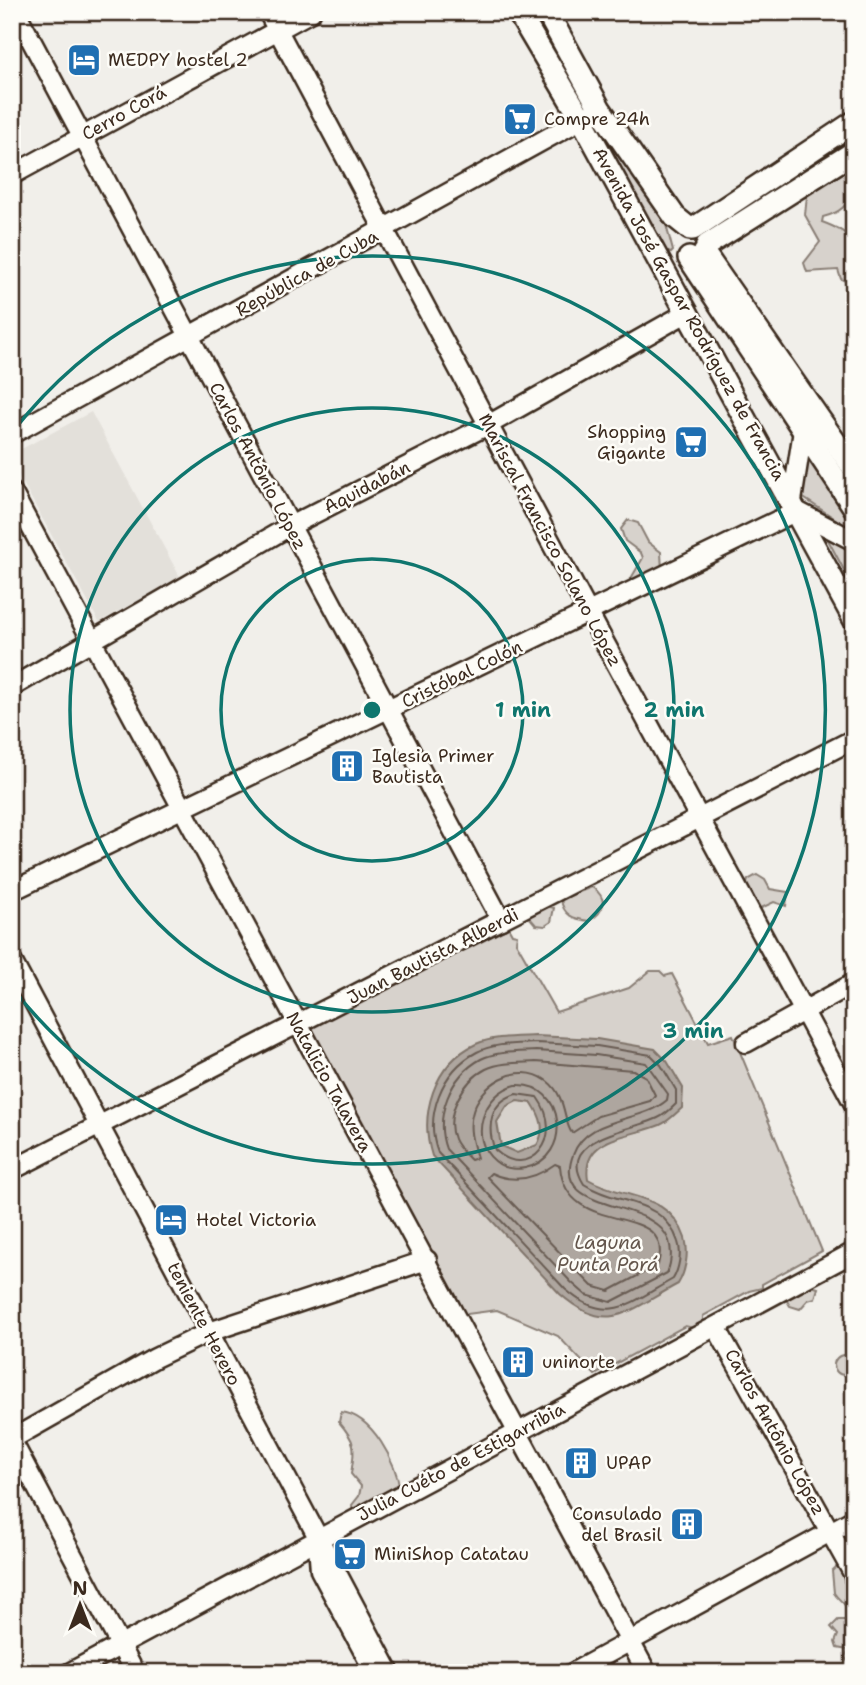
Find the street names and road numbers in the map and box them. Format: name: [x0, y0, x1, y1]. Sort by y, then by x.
street label: Cerro Corá: [78, 80, 170, 146]
street label: Avenida José Gaspar Rodríguez de Francia: [587, 143, 791, 485]
street label: República de Cuba: [231, 224, 383, 322]
street label: Carlos Antônio López: [204, 378, 312, 554]
street label: Mariscal Francisco Solano López: [473, 409, 627, 671]
street label: Aquidabán: [320, 455, 414, 519]
street label: Cristóbal Colón: [398, 634, 526, 714]
street label: Juan Bautista Alberdi: [343, 902, 523, 1010]
street label: Natalicio Talavera: [280, 1007, 378, 1157]
street label: teniente Herero: [161, 1258, 247, 1390]
street label: Carlos Antônio López: [719, 1345, 831, 1519]
street label: Julia Cuéto de Estigarribia: [353, 1397, 569, 1527]

